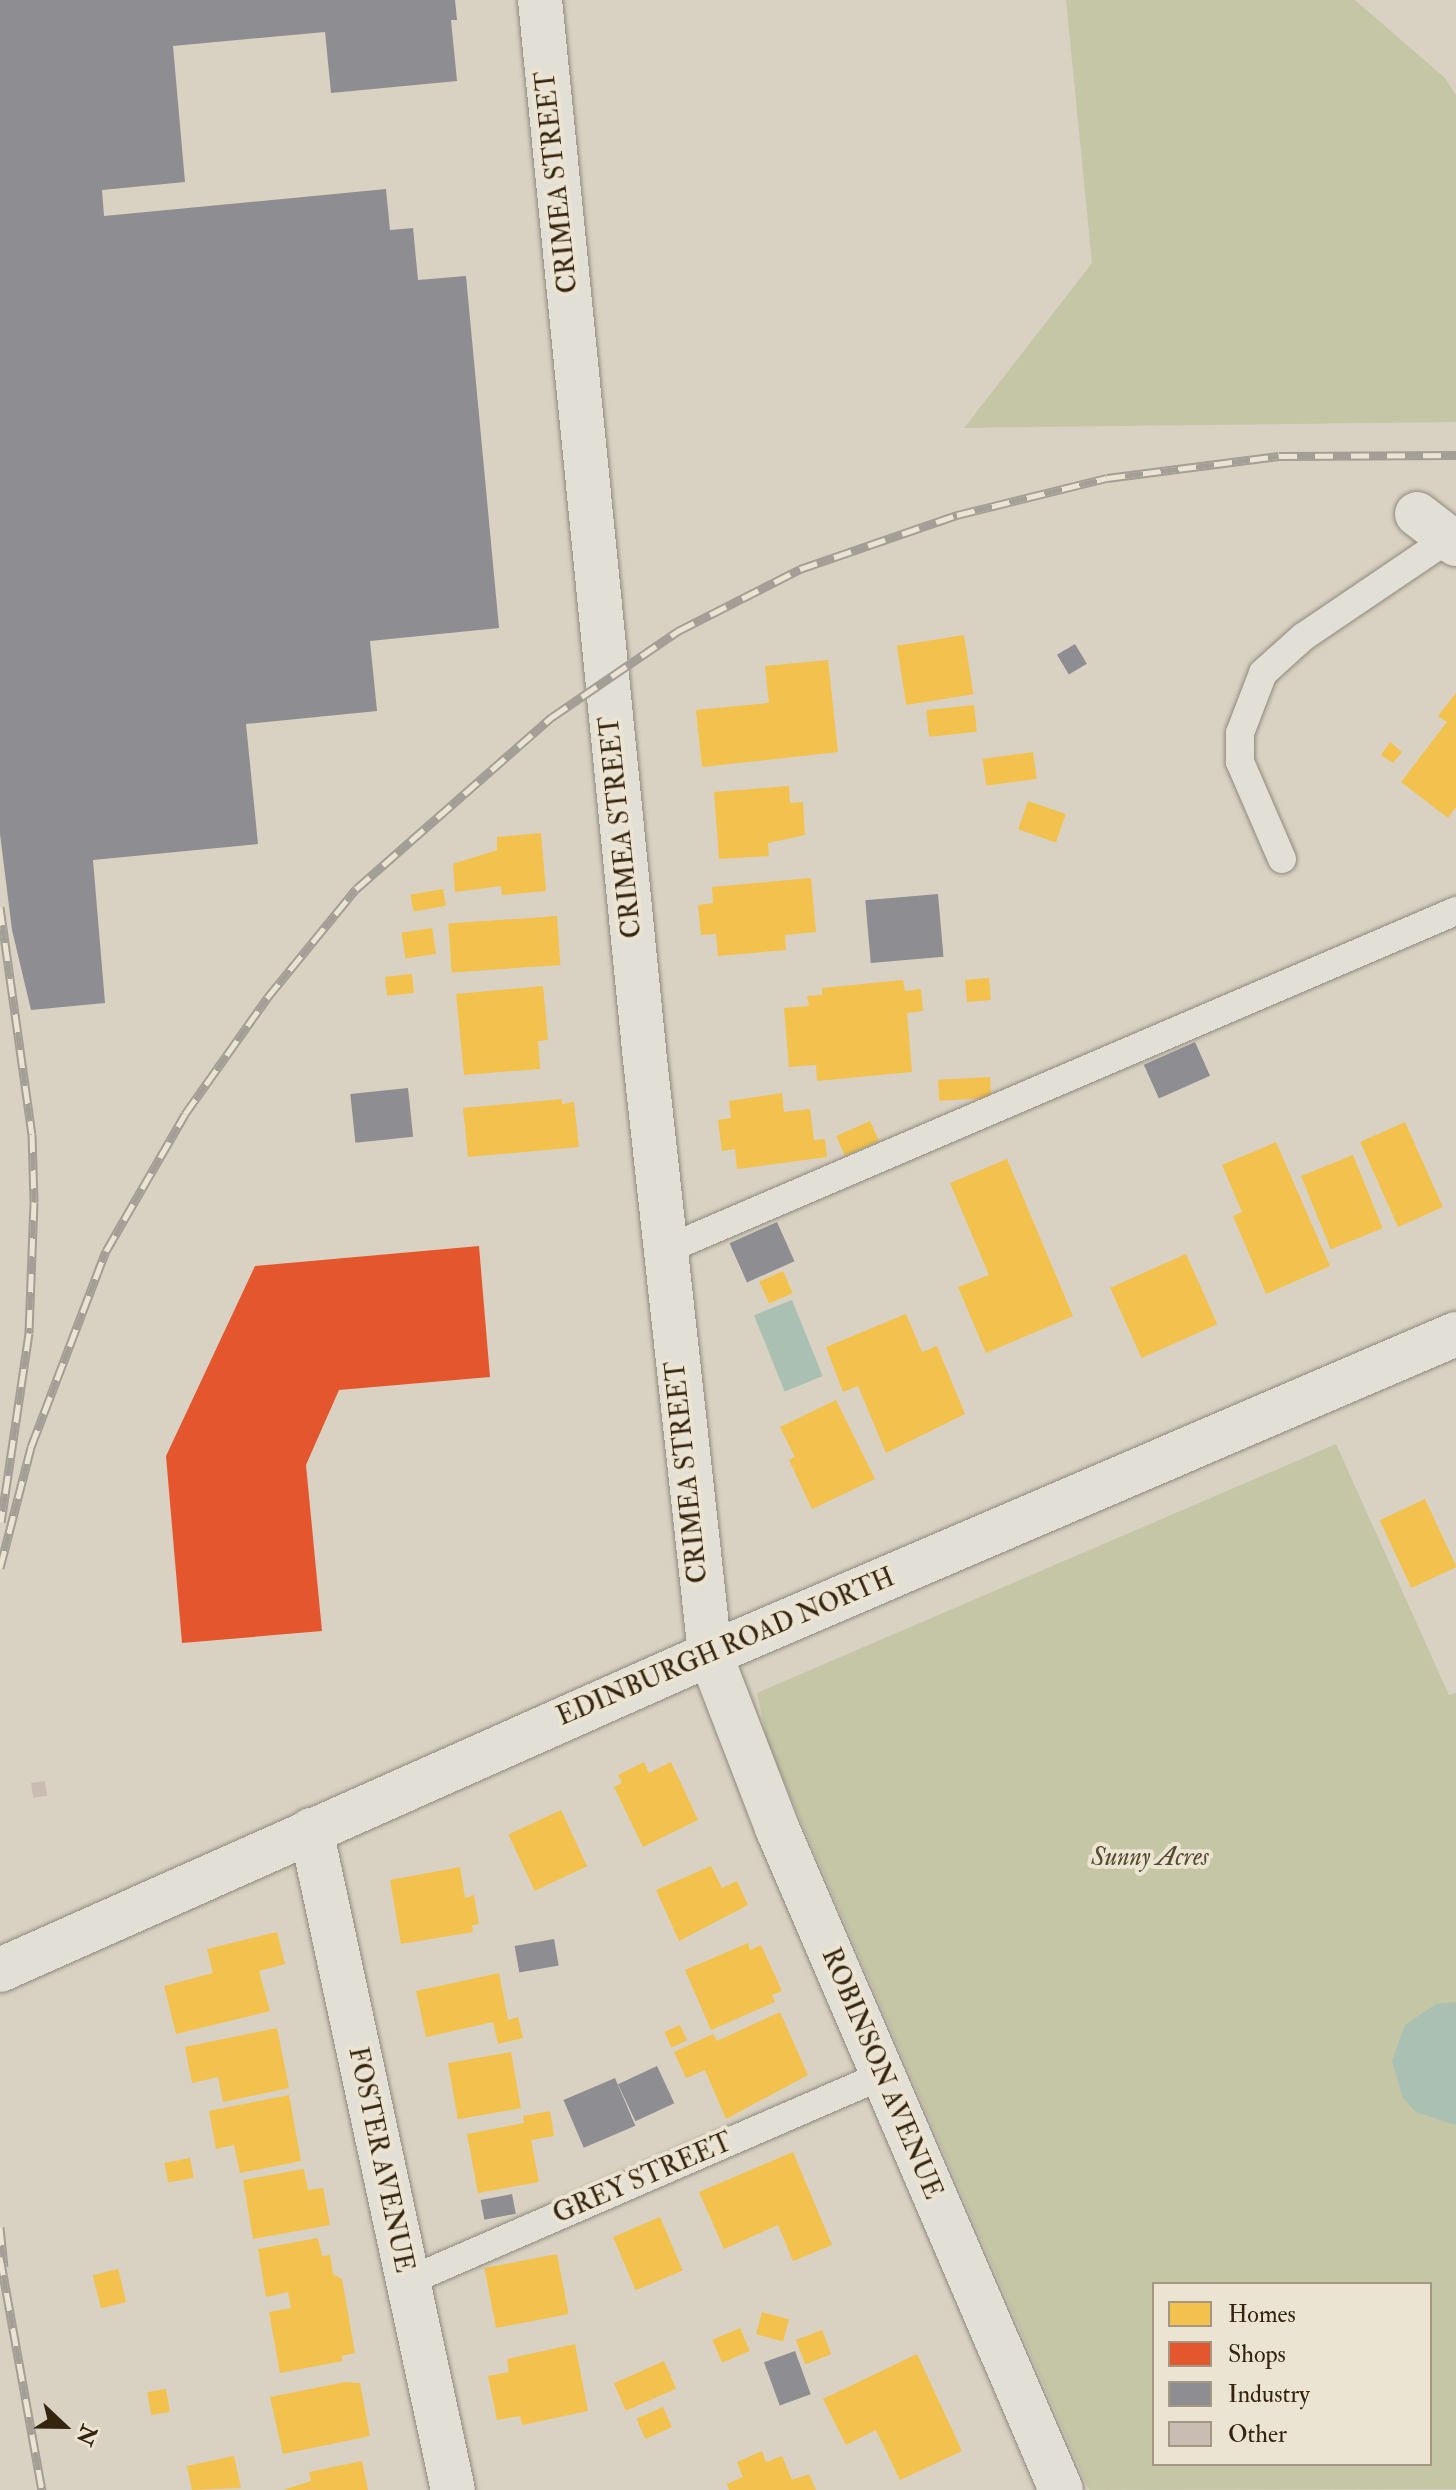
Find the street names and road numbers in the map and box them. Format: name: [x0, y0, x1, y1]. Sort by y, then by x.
street label: CRIMEA STREET: [531, 69, 585, 295]
street label: CRIMEA STREET: [595, 714, 649, 940]
street label: CRIMEA STREET: [661, 1359, 715, 1585]
street label: EDINBURGH ROAD NORTH: [553, 1563, 899, 1733]
street label: ROBINSON AVENUE: [814, 1944, 948, 2204]
street label: FOSTER AVENUE: [341, 2044, 419, 2276]
street label: GREY STREET: [549, 2127, 737, 2231]

